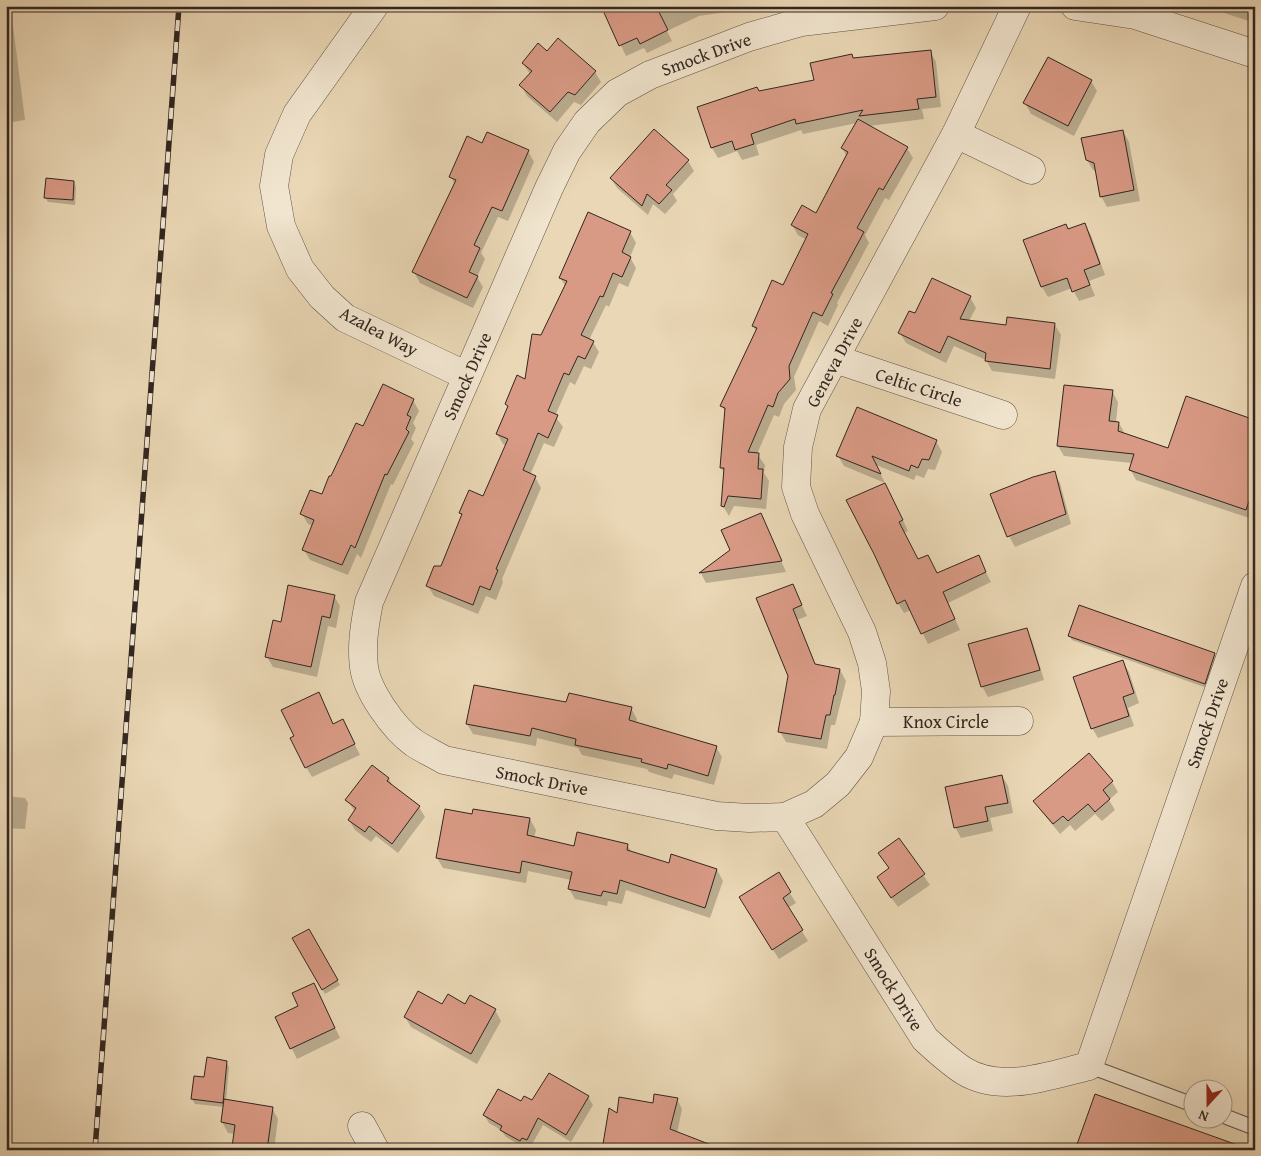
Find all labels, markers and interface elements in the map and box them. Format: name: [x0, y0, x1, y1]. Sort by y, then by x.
street label: Smock Drive: [657, 25, 755, 83]
street label: Azalea Way: [335, 299, 423, 363]
street label: Geneva Drive: [799, 312, 869, 412]
street label: Smock Drive: [436, 328, 498, 424]
street label: Celtic Circle: [872, 360, 966, 414]
street label: Smock Drive: [1179, 674, 1235, 772]
street label: Knox Circle: [903, 708, 989, 735]
street label: Smock Drive: [493, 758, 591, 802]
street label: Smock Drive: [858, 942, 930, 1036]
north arrow: [1184, 1078, 1234, 1128]
text: N: [1195, 1105, 1211, 1127]

